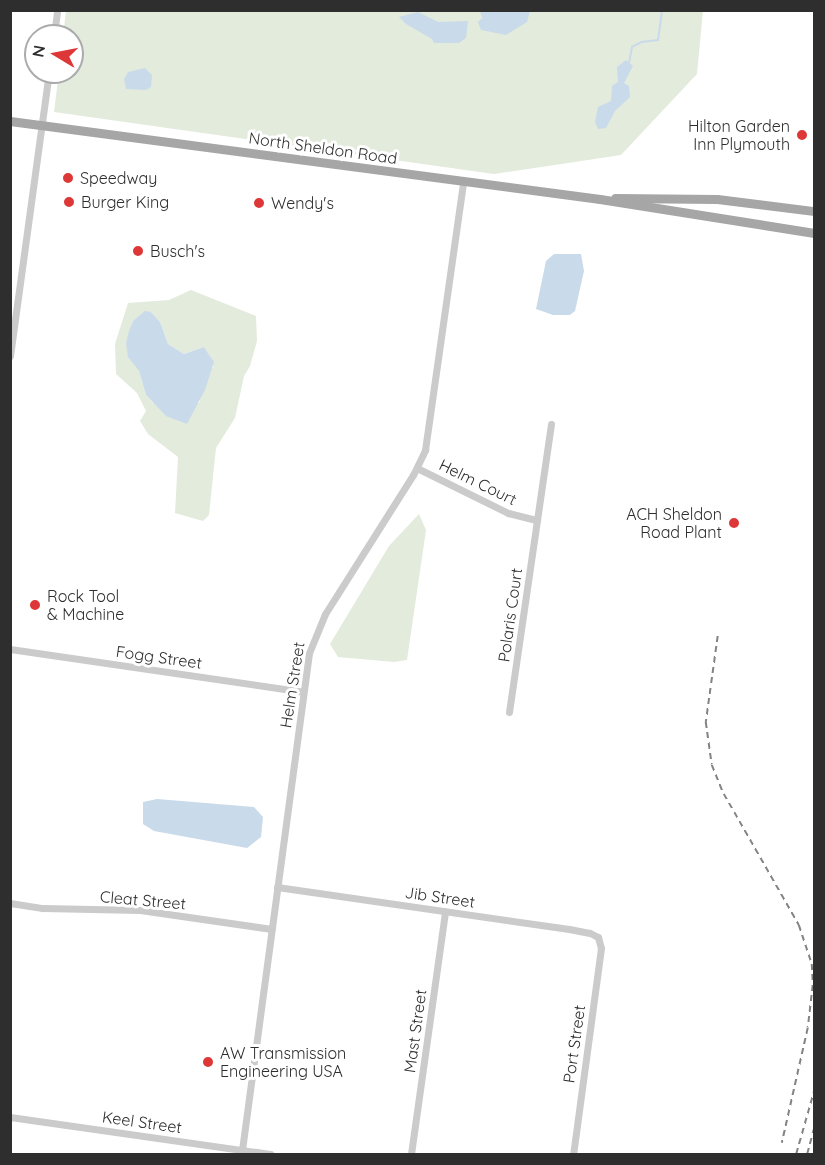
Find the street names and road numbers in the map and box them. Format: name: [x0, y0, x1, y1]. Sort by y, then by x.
street label: North Sheldon Road: [248, 128, 398, 168]
street label: Helm Court: [436, 455, 520, 509]
street label: Polaris Court: [494, 567, 526, 663]
street label: Fogg Street: [115, 641, 203, 673]
street label: Helm Street: [276, 641, 308, 729]
street label: Jib Street: [404, 883, 476, 911]
street label: Cleat Street: [99, 887, 187, 913]
street label: Mast Street: [400, 988, 430, 1074]
street label: Port Street: [559, 1004, 589, 1084]
street label: Keel Street: [101, 1107, 183, 1137]

